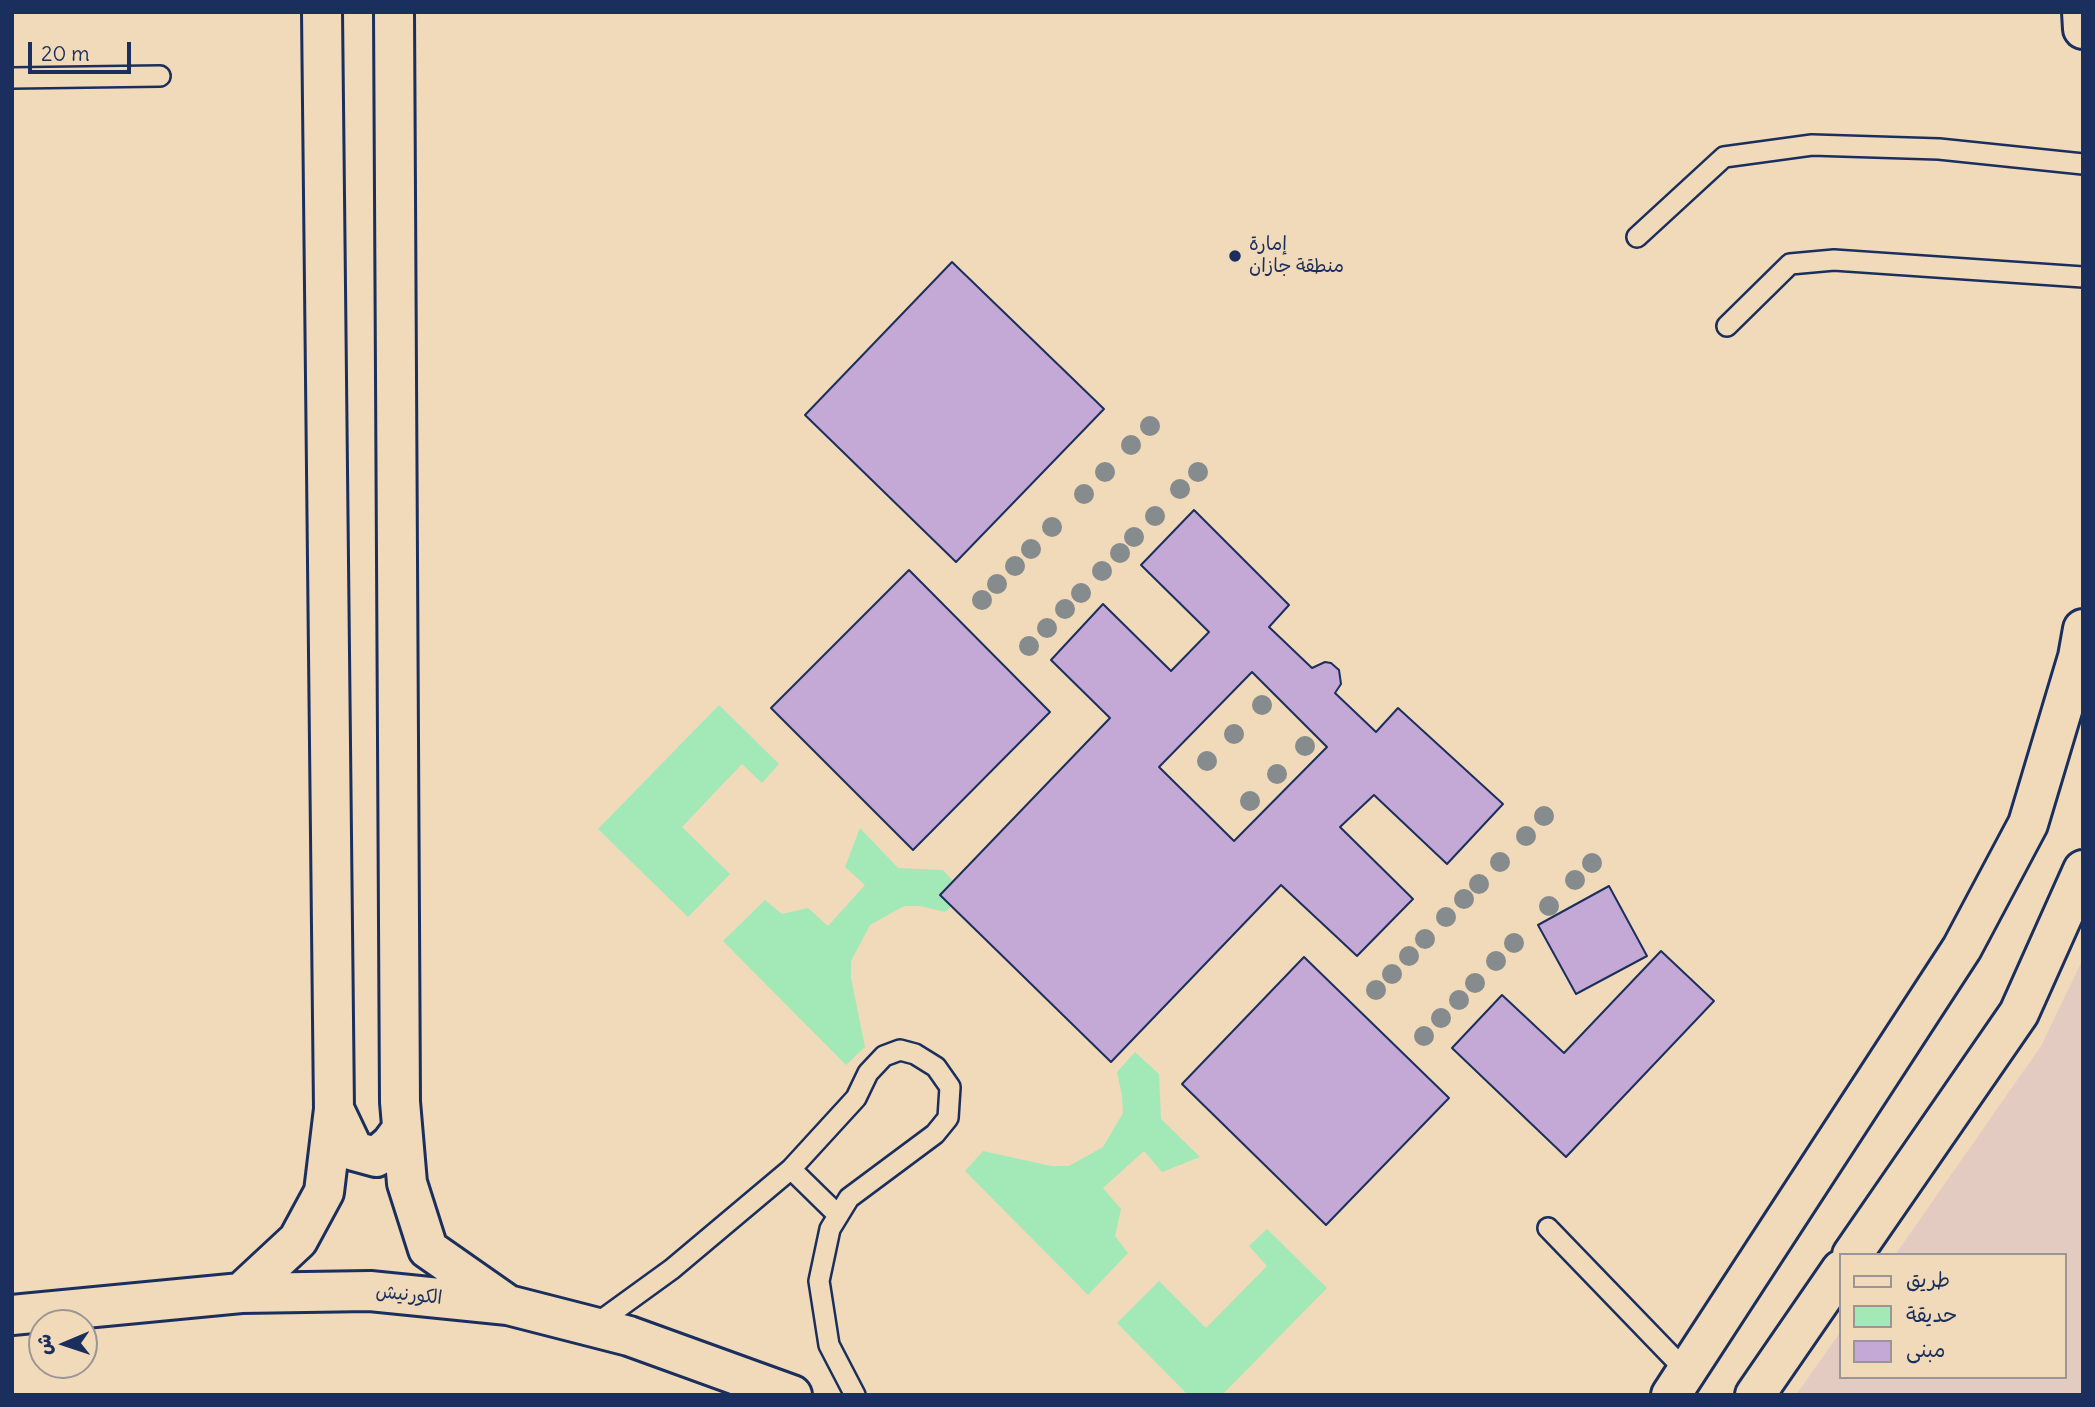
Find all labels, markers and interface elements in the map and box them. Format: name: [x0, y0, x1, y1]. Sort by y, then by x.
scale bar: [32, 28, 135, 72]
text: 20 m: [41, 40, 90, 67]
place label: إمارة منطقة جازان: [1249, 234, 1344, 278]
marker: إمارة منطقة جازان: [1227, 248, 1243, 264]
legend: [1840, 1253, 2067, 1379]
text: طريق: [1906, 1266, 1950, 1293]
street label: الكورنيش: [375, 1280, 443, 1310]
text: حديقة: [1906, 1301, 1957, 1328]
north arrow: [28, 1309, 98, 1379]
text: ش: [32, 1334, 56, 1356]
text: مبنى: [1906, 1336, 1945, 1363]

